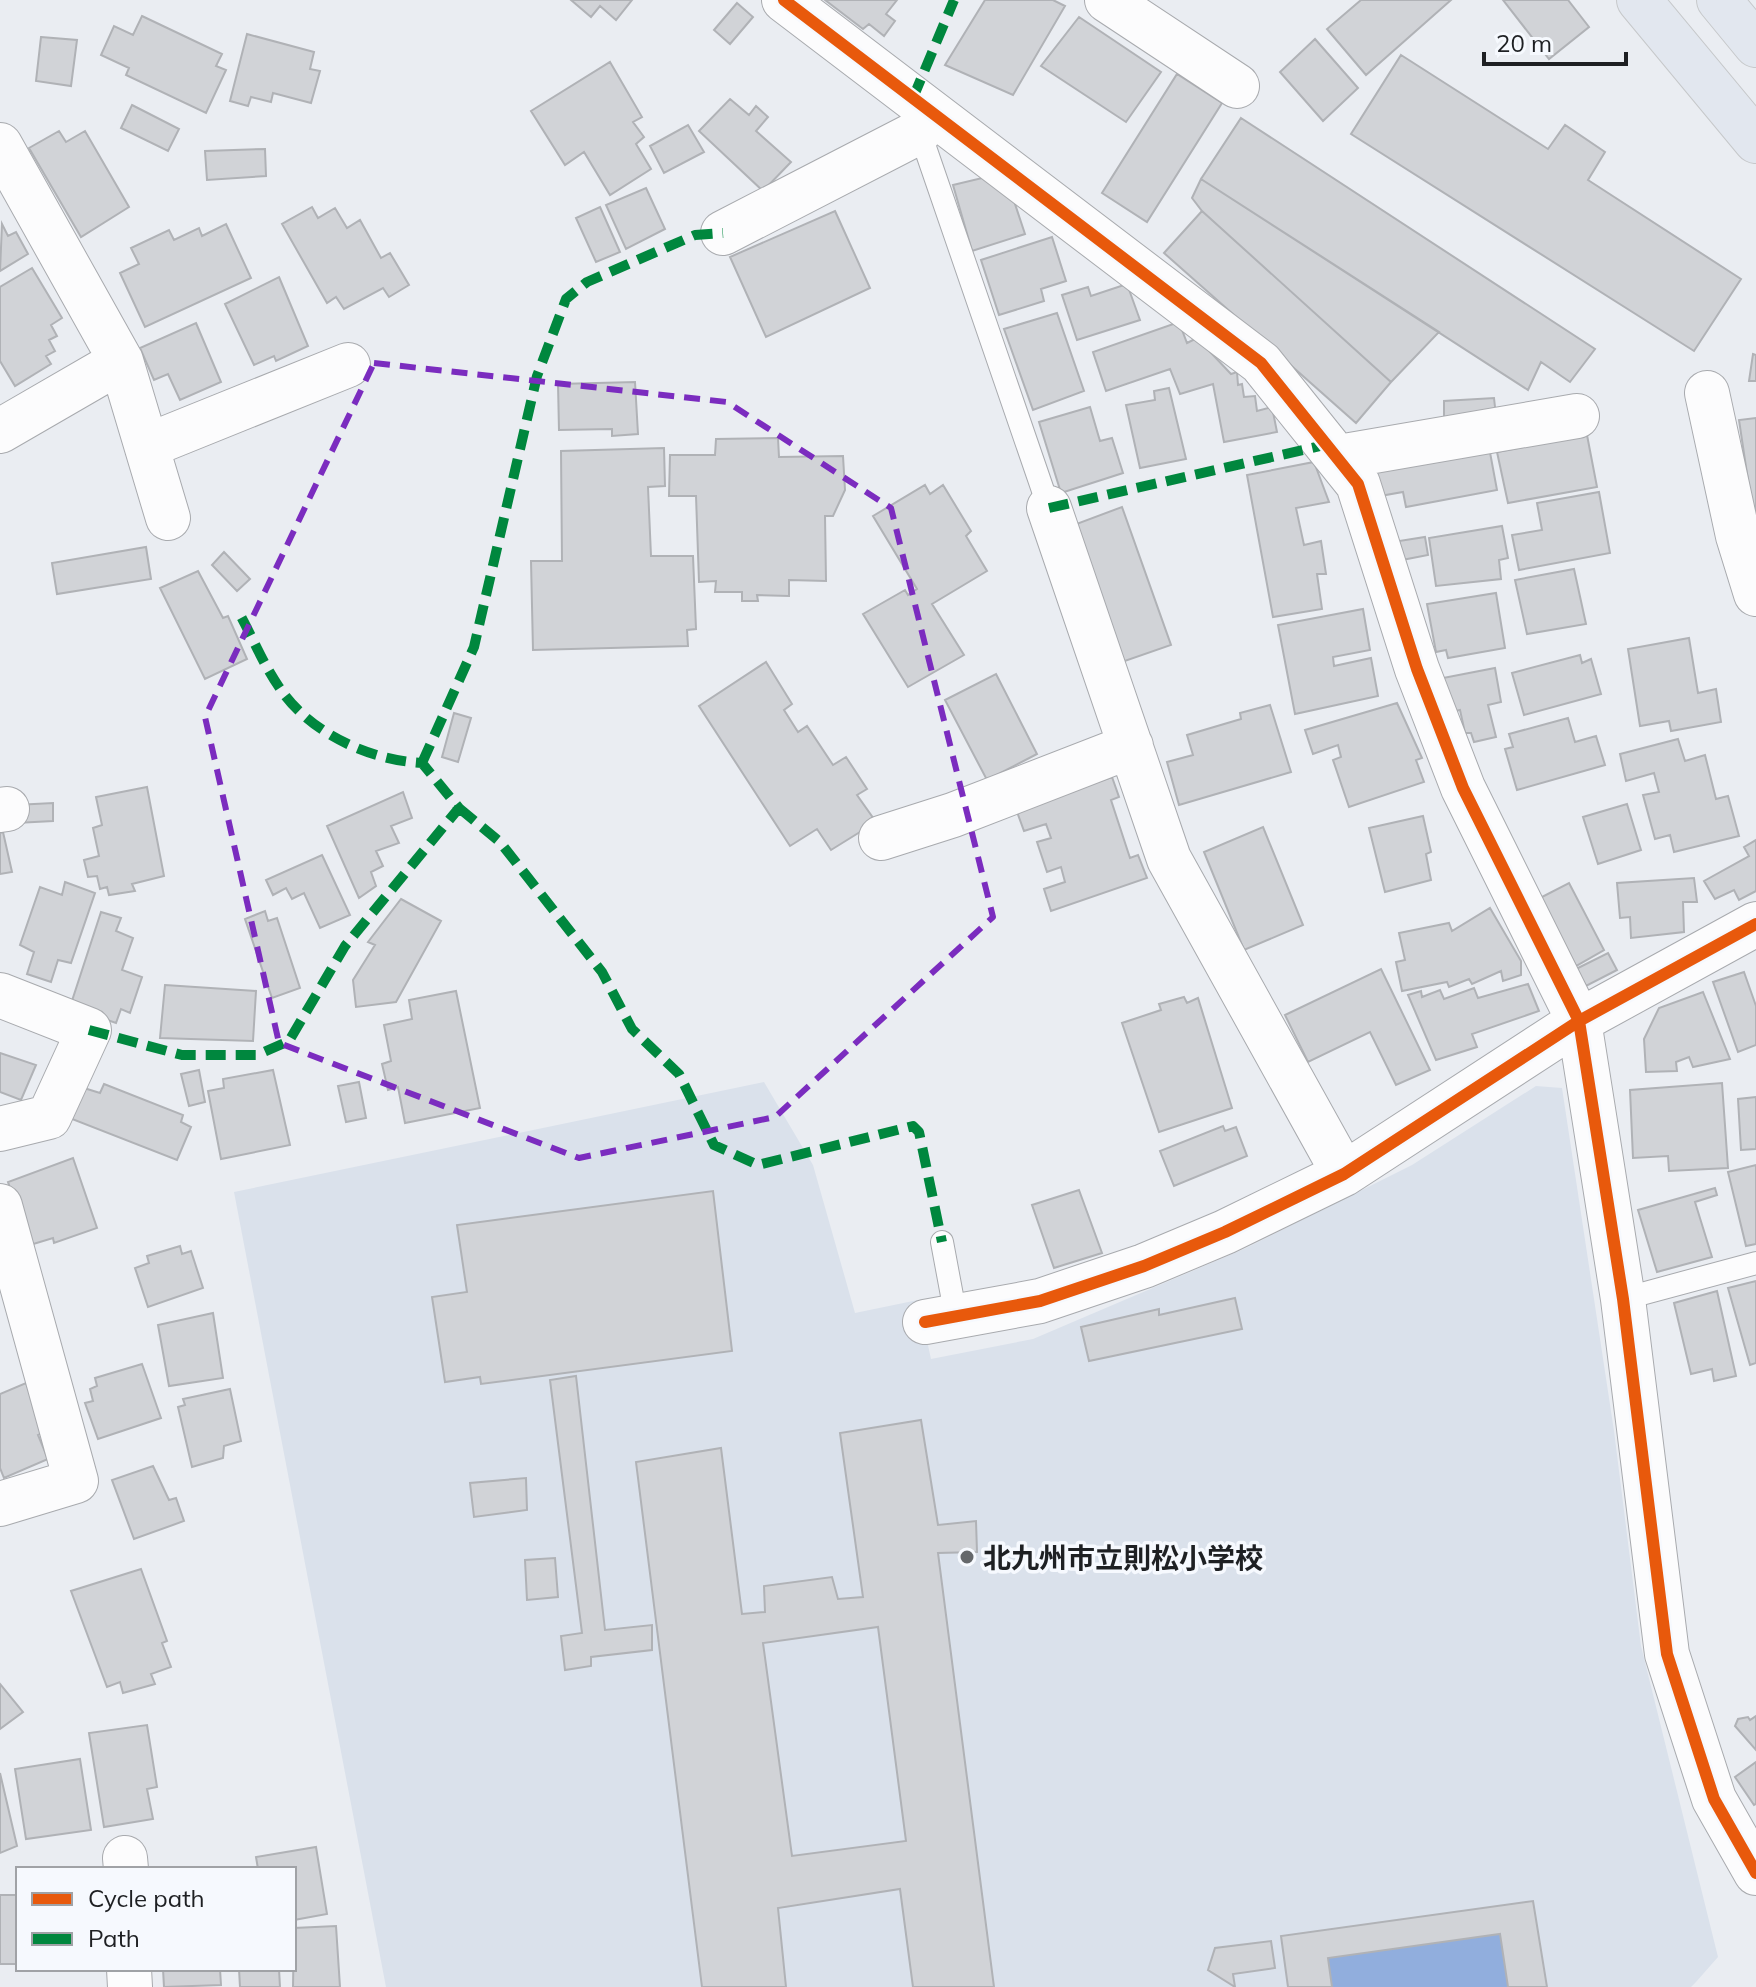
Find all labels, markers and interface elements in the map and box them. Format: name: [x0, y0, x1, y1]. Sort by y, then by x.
scale bar: [1484, 16, 1626, 66]
text: 20 m: [1496, 28, 1552, 58]
place label: 北九州市立則松小学校: [983, 1540, 1263, 1575]
marker: 北九州市立則松小学校: [958, 1548, 976, 1566]
legend: [16, 1867, 296, 1971]
text: Cycle path: [88, 1883, 205, 1913]
text: Path: [88, 1923, 140, 1953]

